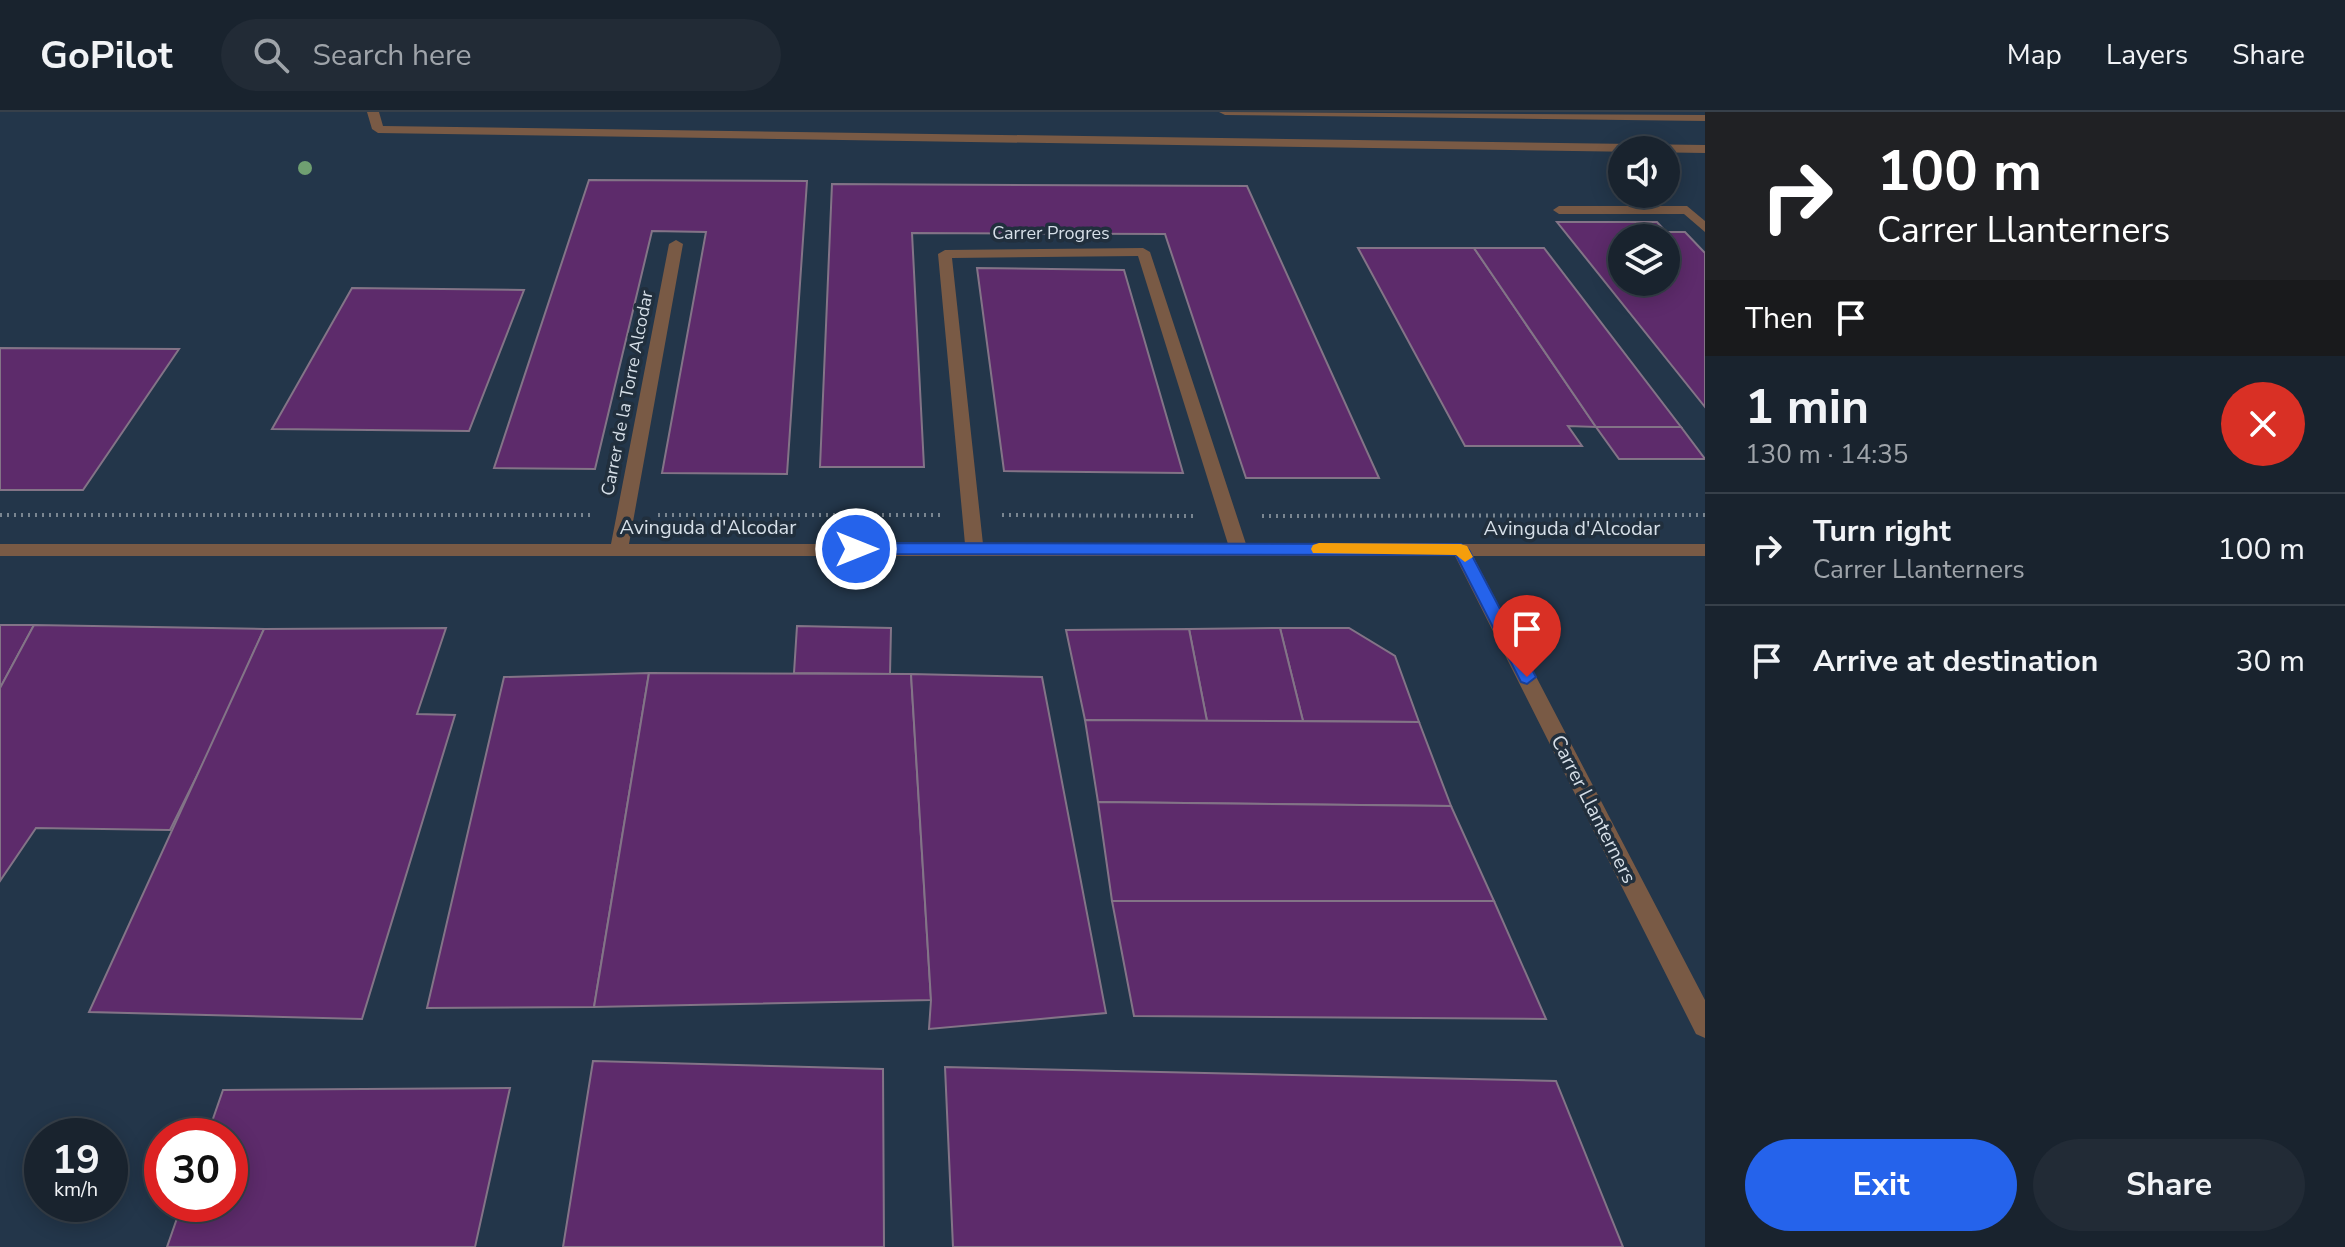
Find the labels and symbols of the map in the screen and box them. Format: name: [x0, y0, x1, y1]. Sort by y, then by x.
street label: Carrer Progres: [992, 221, 1110, 245]
street label: Carrer de la Torre Alcodar: [595, 288, 659, 498]
position arrow: [814, 507, 898, 591]
street label: Avinguda d'Alcodar: [620, 514, 796, 541]
street label: Avinguda d'Alcodar: [1484, 515, 1660, 542]
pin: [1493, 595, 1561, 677]
street label: Carrer Llanterners: [1545, 730, 1643, 888]
speed limit sign: 30: [144, 1118, 248, 1222]

